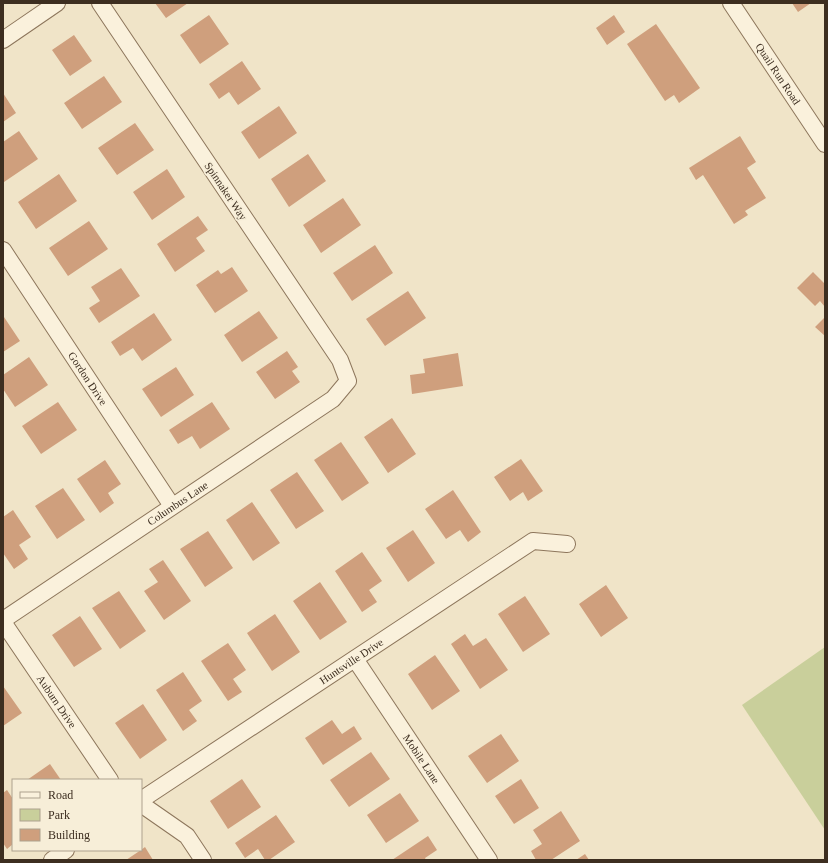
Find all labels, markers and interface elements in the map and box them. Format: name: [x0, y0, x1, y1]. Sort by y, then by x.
street label: Quail Run Road: [753, 41, 803, 107]
street label: Spinnaker Way: [202, 160, 250, 223]
street label: Gordon Drive: [66, 350, 110, 408]
street label: Columbus Lane: [145, 479, 210, 528]
street label: Huntsville Drive: [317, 636, 385, 686]
street label: Auburn Drive: [35, 673, 79, 730]
street label: Mobile Lane: [401, 732, 442, 786]
legend: [12, 779, 142, 851]
text: Road: [48, 788, 73, 802]
text: Park: [48, 808, 70, 822]
text: Building: [48, 828, 90, 842]

